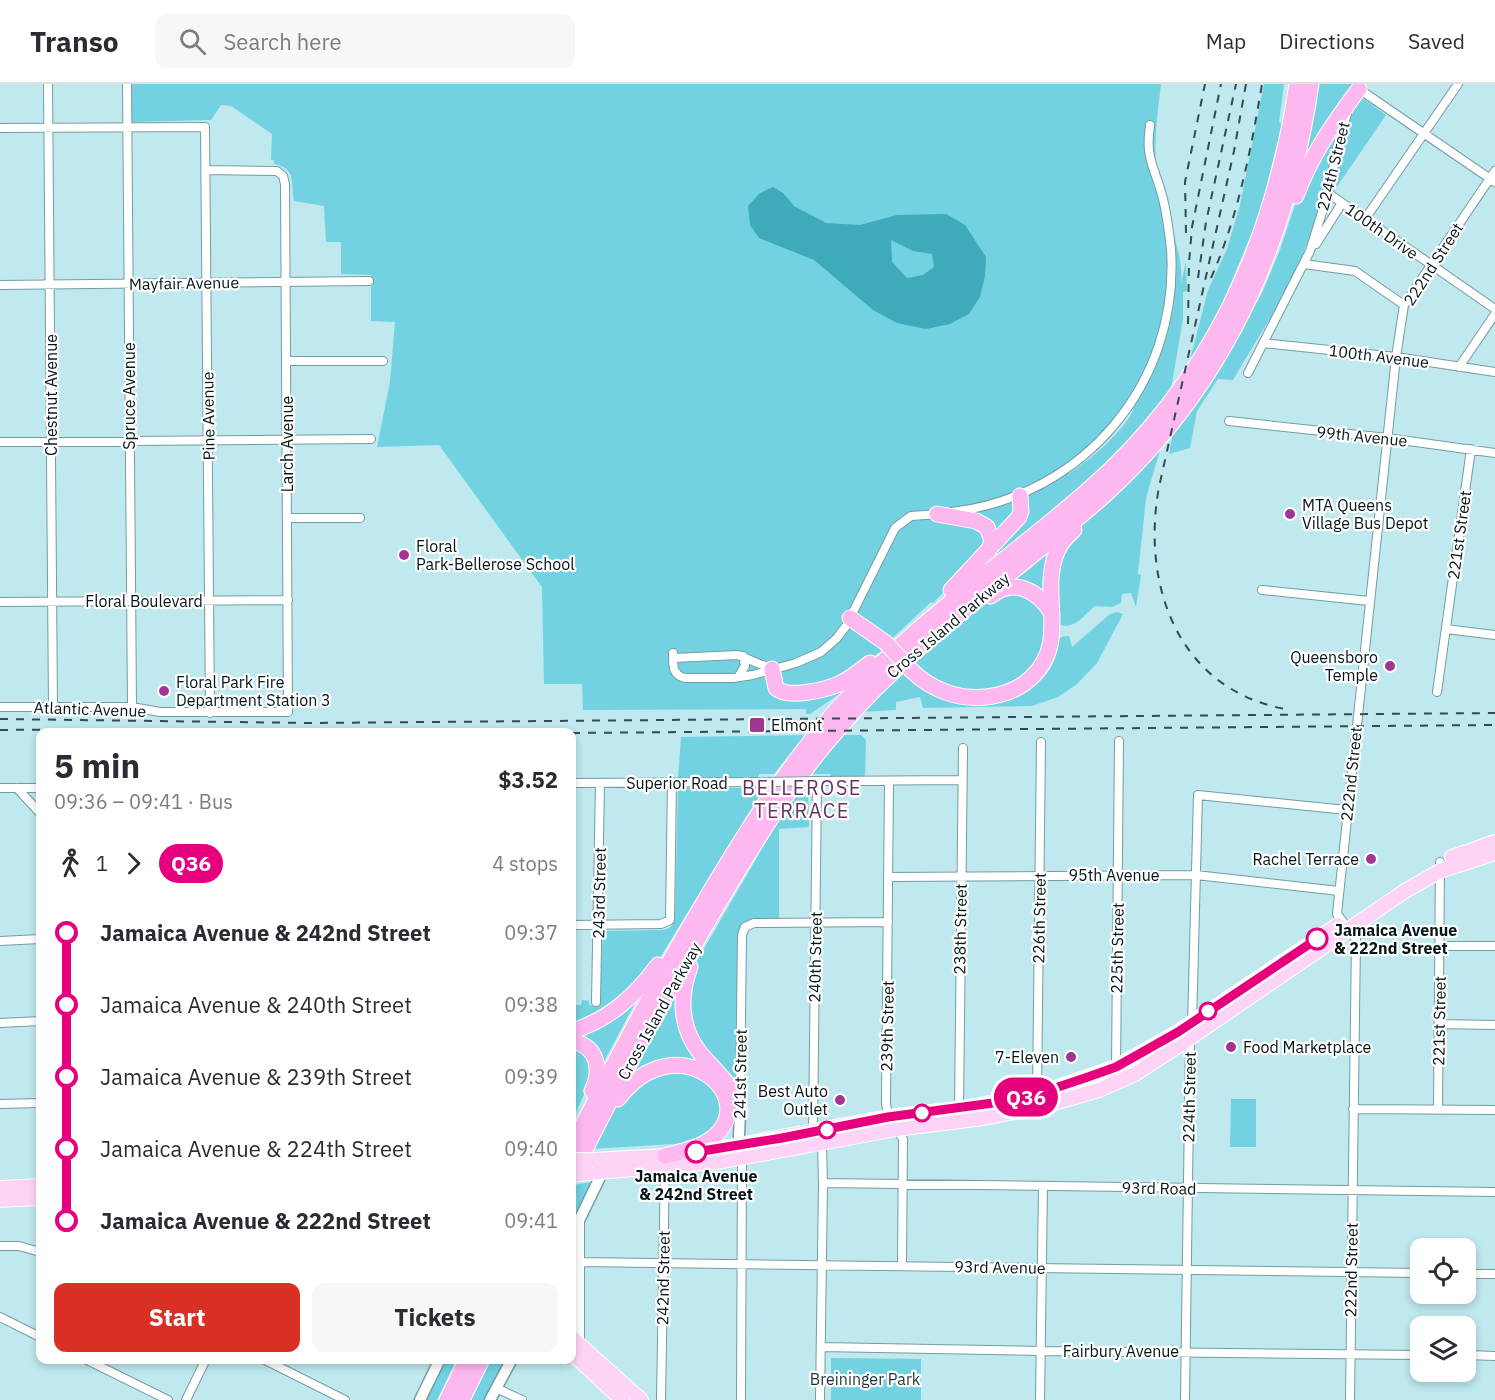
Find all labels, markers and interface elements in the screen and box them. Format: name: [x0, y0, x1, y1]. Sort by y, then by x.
search box: [155, 14, 575, 68]
text: Transo: [30, 23, 119, 60]
icon: search: [176, 25, 209, 58]
text: Search here: [224, 27, 342, 56]
text: Map: [1206, 27, 1246, 55]
text: Directions: [1279, 27, 1375, 55]
text: Saved: [1408, 27, 1465, 55]
street label: 224th Street: [1312, 119, 1354, 213]
street label: 100th Drive: [1342, 199, 1422, 264]
street label: 222nd Street: [1399, 219, 1467, 309]
street label: Mayfair Avenue: [129, 272, 240, 294]
street label: Chestnut Avenue: [41, 334, 61, 456]
street label: 100th Avenue: [1328, 340, 1430, 372]
street label: Spruce Avenue: [119, 342, 139, 450]
street label: Pine Avenue: [197, 371, 219, 461]
street label: Larch Avenue: [277, 395, 297, 492]
street label: 99th Avenue: [1316, 421, 1409, 451]
street label: 221st Street: [1443, 489, 1475, 581]
place label: MTA Queens Village Bus Depot: [1302, 495, 1428, 533]
marker: MTA Queens Village Bus Depot: [1283, 507, 1297, 521]
place label: Floral Park-Bellerose School: [416, 536, 575, 574]
marker: Floral Park-Bellerose School: [397, 548, 411, 562]
street label: Cross Island Parkway: [883, 568, 1013, 682]
street label: Floral Boulevard: [85, 591, 203, 611]
place label: Queensboro Temple: [1290, 647, 1378, 685]
marker: Queensboro Temple: [1383, 659, 1397, 673]
place label: Floral Park Fire Department Station 3: [176, 672, 331, 710]
marker: Floral Park Fire Department Station 3: [157, 684, 171, 698]
street label: Atlantic Avenue: [33, 697, 147, 721]
place label: Elmont: [771, 715, 822, 735]
marker: Elmont: [748, 716, 766, 734]
street label: 222nd Street: [1336, 726, 1366, 822]
text: 5 min: [54, 744, 140, 787]
text: $3.52: [498, 765, 558, 794]
street label: Superior Road: [626, 773, 728, 793]
district label: BELLEROSE TERRACE: [742, 774, 862, 824]
text: 09:36 – 09:41 · Bus: [54, 788, 233, 815]
icon: walk: [54, 847, 87, 880]
icon: forward: [117, 847, 150, 880]
street label: 243rd Street: [588, 847, 610, 939]
text: Q36: [171, 849, 211, 877]
place label: Rachel Terrace: [1252, 849, 1359, 869]
text: 1: [96, 850, 108, 877]
text: 4 stops: [492, 850, 558, 877]
marker: Rachel Terrace: [1364, 852, 1378, 866]
street label: 95th Avenue: [1068, 865, 1160, 885]
street label: 226th Street: [1028, 872, 1050, 964]
street label: 238th Street: [949, 883, 971, 975]
street label: 225th Street: [1106, 902, 1128, 994]
street label: 240th Street: [804, 911, 826, 1003]
text: Jamaica Avenue & 242nd Street: [100, 918, 431, 947]
text: 09:37: [504, 919, 558, 946]
place label: Jamaica Avenue & 222nd Street: [1334, 920, 1457, 958]
marker: Jamaica Avenue & 222nd Street: [1306, 928, 1328, 950]
street label: Cross Island Parkway: [613, 939, 705, 1083]
street label: 221st Street: [1428, 976, 1450, 1066]
street label: 239th Street: [876, 980, 898, 1072]
text: Jamaica Avenue & 240th Street: [100, 990, 412, 1019]
text: 09:38: [504, 991, 558, 1018]
unlabelled marker: [1199, 1002, 1217, 1020]
street label: 241st Street: [729, 1029, 751, 1119]
place label: Food Marketplace: [1243, 1037, 1372, 1057]
marker: Food Marketplace: [1224, 1040, 1238, 1054]
place label: 7-Eleven: [995, 1047, 1059, 1067]
marker: 7-Eleven: [1064, 1050, 1078, 1064]
street label: 224th Street: [1178, 1051, 1200, 1143]
text: Jamaica Avenue & 239th Street: [100, 1062, 412, 1091]
text: 09:39: [504, 1063, 558, 1090]
line badge: Q36: [992, 1078, 1060, 1116]
place label: Best Auto Outlet: [758, 1081, 828, 1119]
text: Q36: [1006, 1083, 1046, 1111]
marker: Best Auto Outlet: [833, 1093, 847, 1107]
unlabelled marker: [913, 1104, 931, 1122]
unlabelled marker: [818, 1121, 836, 1139]
text: Jamaica Avenue & 224th Street: [100, 1134, 412, 1163]
text: 09:40: [504, 1135, 558, 1162]
marker: Jamaica Avenue & 242nd Street: [685, 1141, 707, 1163]
place label: Jamaica Avenue & 242nd Street: [634, 1166, 758, 1204]
street label: 93rd Road: [1121, 1177, 1197, 1199]
text: Jamaica Avenue & 222nd Street: [100, 1206, 431, 1235]
text: 09:41: [504, 1207, 558, 1234]
street label: 222nd Street: [1340, 1222, 1362, 1318]
street label: 242nd Street: [652, 1230, 674, 1326]
map controls: [1410, 1238, 1476, 1382]
button: locate: [1410, 1238, 1476, 1304]
street label: 93rd Avenue: [954, 1256, 1046, 1278]
button: Start: [54, 1283, 300, 1352]
button: Tickets: [312, 1283, 558, 1352]
button: layers: [1410, 1316, 1476, 1382]
street label: Fairbury Avenue: [1063, 1341, 1179, 1361]
park label: Breininger Park: [810, 1369, 921, 1389]

